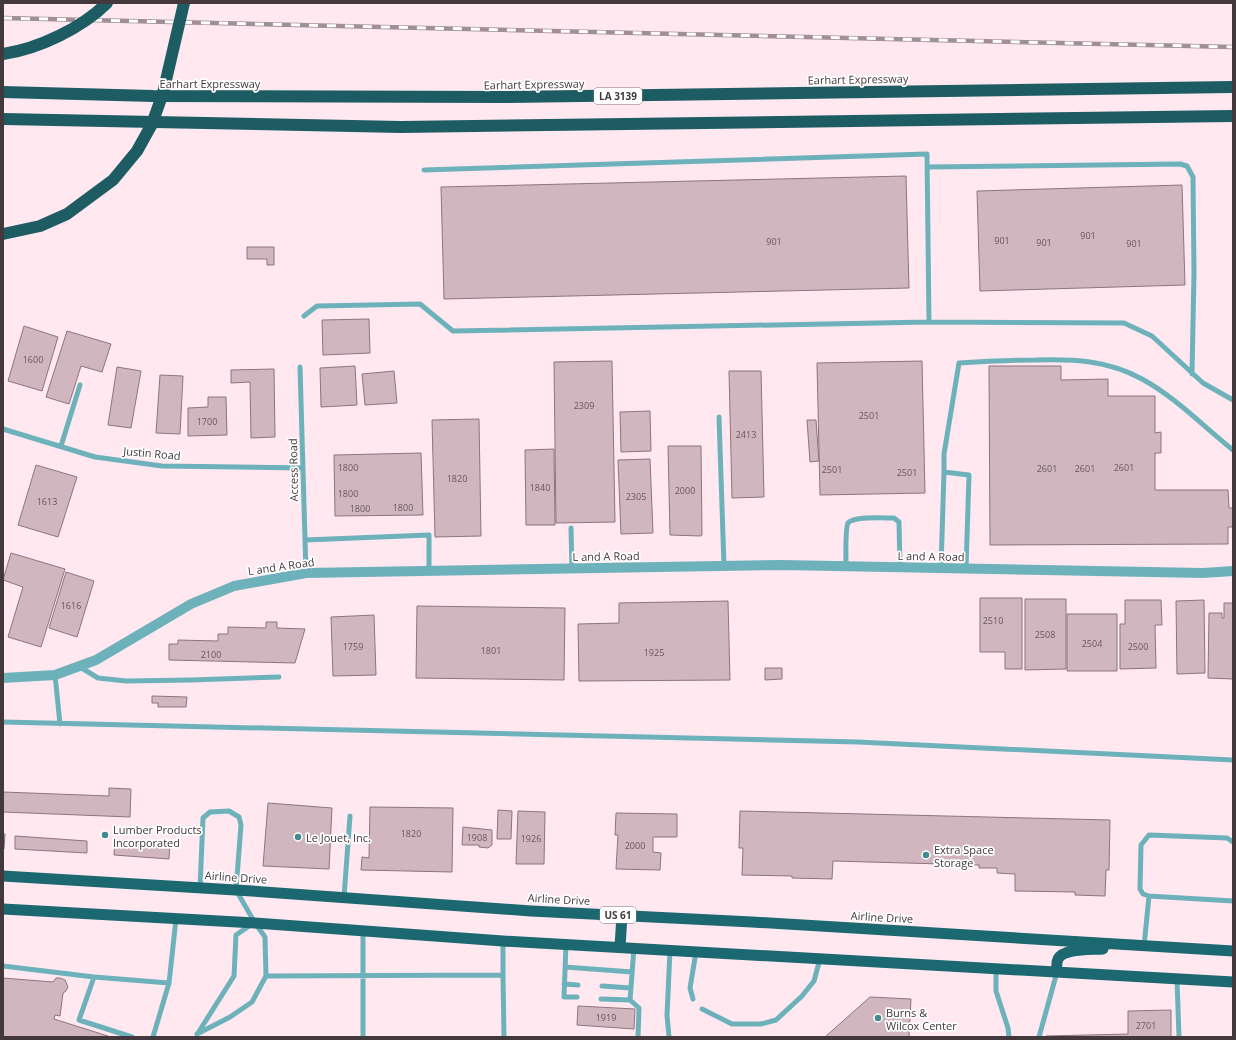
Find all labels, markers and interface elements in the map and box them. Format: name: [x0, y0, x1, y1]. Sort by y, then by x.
street label: Earhart Expressway: [807, 71, 909, 87]
street label: Earhart Expressway: [160, 76, 261, 91]
street label: Earhart Expressway: [483, 76, 585, 92]
road number: LA 3139: [594, 88, 642, 104]
house number: 901: [1080, 229, 1096, 242]
house number: 901: [994, 234, 1010, 247]
house number: 901: [766, 235, 782, 248]
house number: 901: [1036, 236, 1052, 249]
house number: 901: [1126, 237, 1142, 250]
house number: 1600: [23, 353, 43, 366]
house number: 2309: [574, 399, 594, 412]
house number: 2501: [859, 409, 879, 422]
house number: 1700: [197, 415, 217, 428]
house number: 2413: [736, 428, 756, 441]
street label: Access Road: [285, 438, 301, 502]
street label: Justin Road: [122, 443, 181, 463]
house number: 1800: [338, 461, 358, 474]
house number: 2601: [1114, 461, 1134, 474]
house number: 2601: [1037, 462, 1057, 475]
house number: 2601: [1075, 462, 1095, 475]
house number: 2501: [822, 463, 842, 476]
house number: 2501: [897, 466, 917, 479]
house number: 1820: [447, 472, 467, 485]
house number: 1840: [530, 481, 550, 494]
house number: 2000: [675, 484, 695, 497]
house number: 1800: [338, 487, 358, 500]
house number: 2305: [626, 490, 646, 503]
house number: 1613: [37, 495, 57, 508]
house number: 1800: [393, 501, 413, 514]
house number: 1800: [350, 502, 370, 515]
street label: L and A Road: [572, 548, 640, 564]
street label: L and A Road: [897, 548, 965, 564]
street label: L and A Road: [247, 554, 315, 578]
house number: 1616: [61, 599, 81, 612]
house number: 2510: [983, 614, 1003, 627]
house number: 2508: [1035, 628, 1055, 641]
house number: 2504: [1082, 637, 1102, 650]
house number: 1759: [343, 640, 363, 653]
house number: 2500: [1128, 640, 1148, 653]
house number: 1801: [481, 644, 501, 657]
house number: 1925: [644, 646, 664, 659]
house number: 2100: [201, 648, 221, 661]
place label: Lumber Products Incorporated: [113, 822, 202, 850]
house number: 1820: [401, 827, 421, 840]
marker: Lumber Products Incorporated: [100, 830, 110, 840]
place label: Le Jouet, Inc.: [306, 830, 371, 845]
house number: 1908: [467, 831, 487, 844]
marker: Le Jouet, Inc.: [293, 832, 303, 842]
house number: 1926: [521, 832, 541, 845]
house number: 2000: [625, 839, 645, 852]
place label: Extra Space Storage: [934, 842, 994, 870]
marker: Extra Space Storage: [921, 850, 931, 860]
street label: Airline Drive: [204, 867, 268, 887]
street label: Airline Drive: [527, 890, 591, 908]
road number: US 61: [600, 907, 636, 923]
street label: Airline Drive: [850, 908, 914, 926]
place label: Burns & Wilcox Center: [886, 1005, 957, 1033]
house number: 1919: [596, 1011, 616, 1024]
marker: Burns & Wilcox Center: [873, 1013, 883, 1023]
house number: 2701: [1136, 1019, 1156, 1032]

